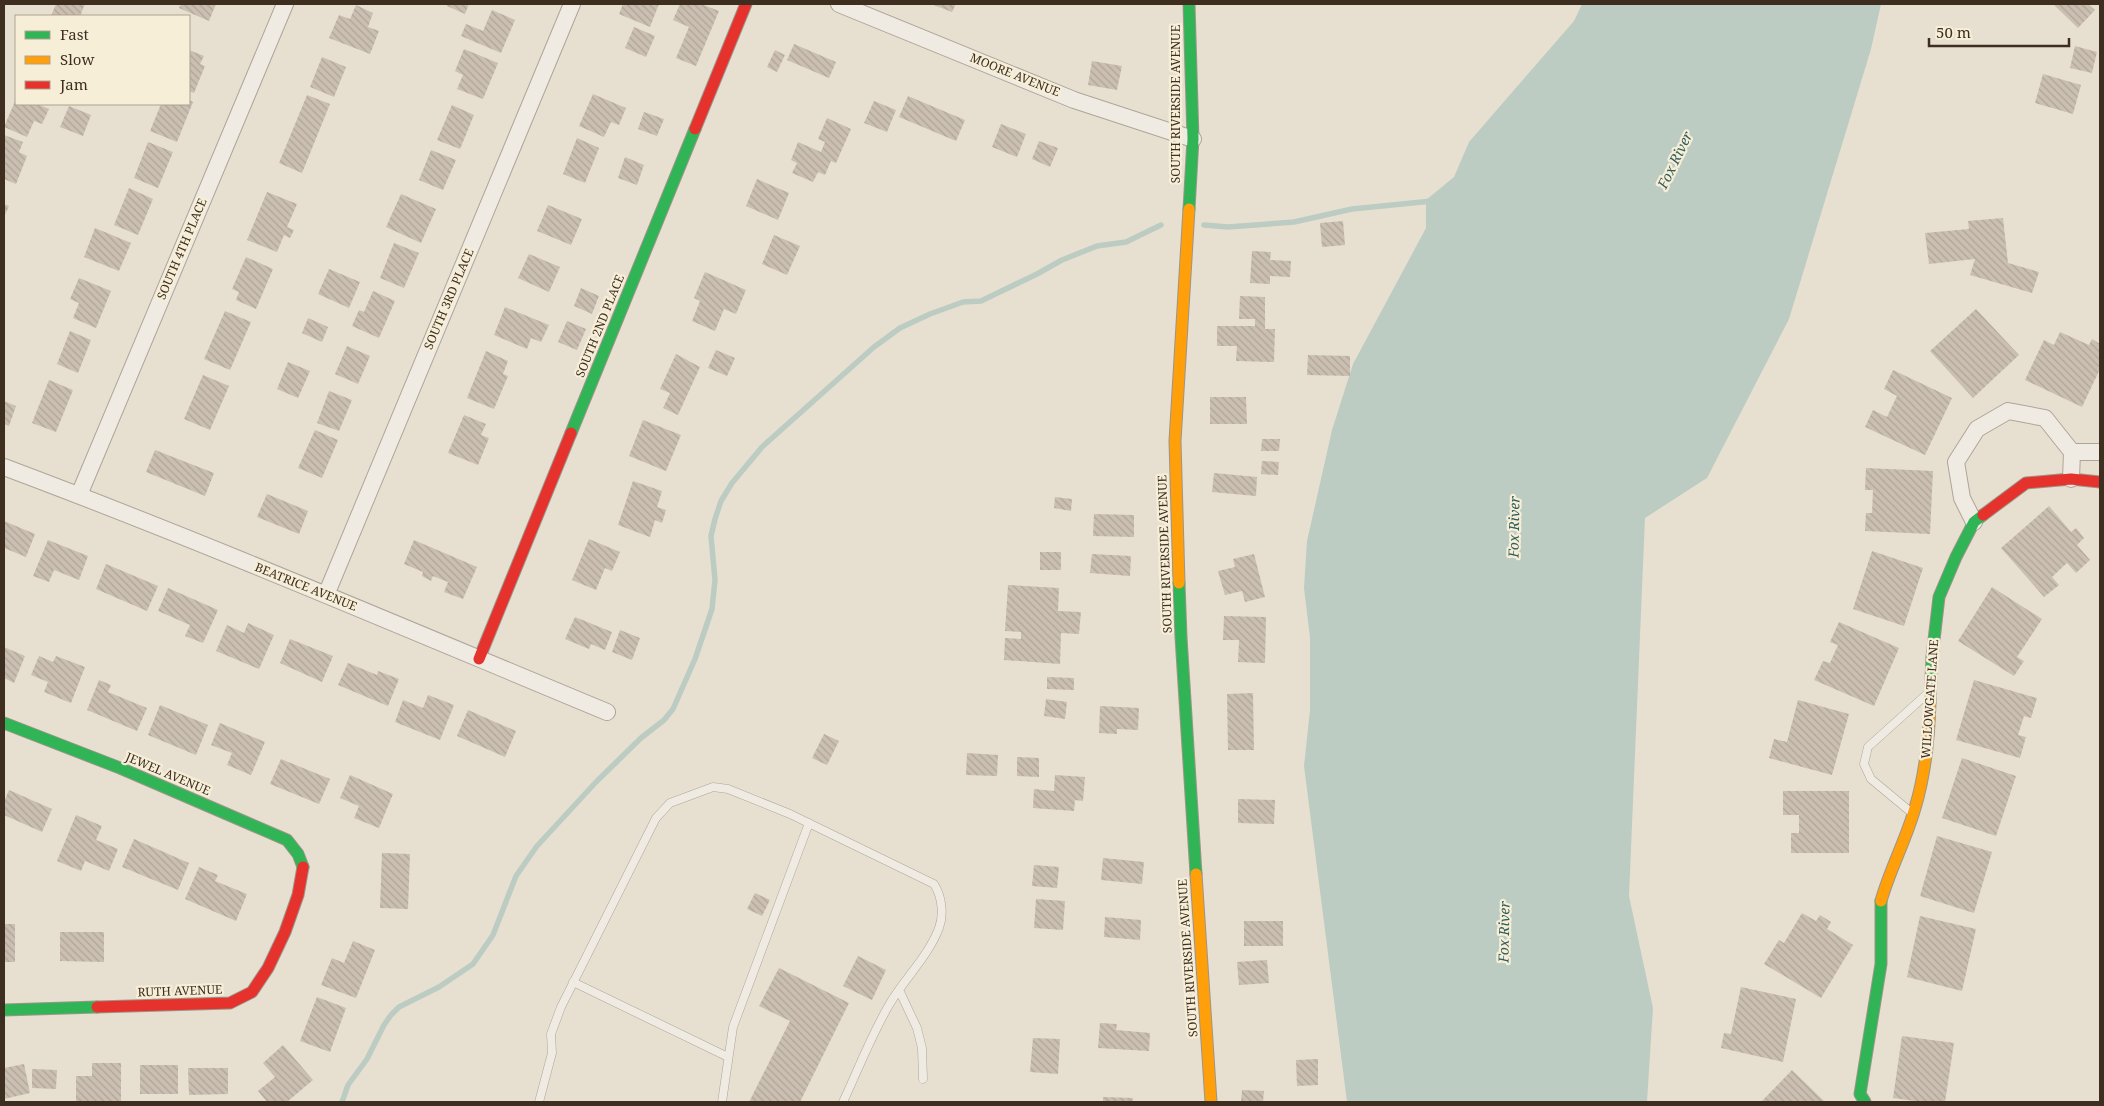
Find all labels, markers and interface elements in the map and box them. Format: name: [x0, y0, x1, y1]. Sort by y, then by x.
legend: [15, 15, 190, 105]
scale bar: [1929, 15, 2069, 47]
text: 50 m: [1936, 22, 1971, 42]
text: Fast: [60, 24, 89, 44]
street label: SOUTH RIVERSIDE AVENUE: [1167, 25, 1184, 183]
text: Slow: [60, 49, 94, 69]
street label: MOORE AVENUE: [968, 49, 1063, 100]
text: Jam: [59, 74, 88, 94]
water label: Fox River: [1652, 128, 1697, 193]
street label: SOUTH 4TH PLACE: [153, 196, 211, 302]
street label: SOUTH 3RD PLACE: [420, 246, 478, 352]
street label: SOUTH 2ND PLACE: [571, 272, 628, 380]
street label: SOUTH RIVERSIDE AVENUE: [1153, 475, 1176, 633]
water label: Fox River: [1503, 496, 1524, 559]
street label: BEATRICE AVENUE: [252, 558, 360, 615]
street label: WILLOWGATE LANE: [1917, 639, 1942, 759]
street label: JEWEL AVENUE: [122, 748, 213, 799]
street label: SOUTH RIVERSIDE AVENUE: [1173, 878, 1202, 1038]
water label: Fox River: [1493, 901, 1514, 964]
street label: RUTH AVENUE: [137, 981, 223, 1000]

